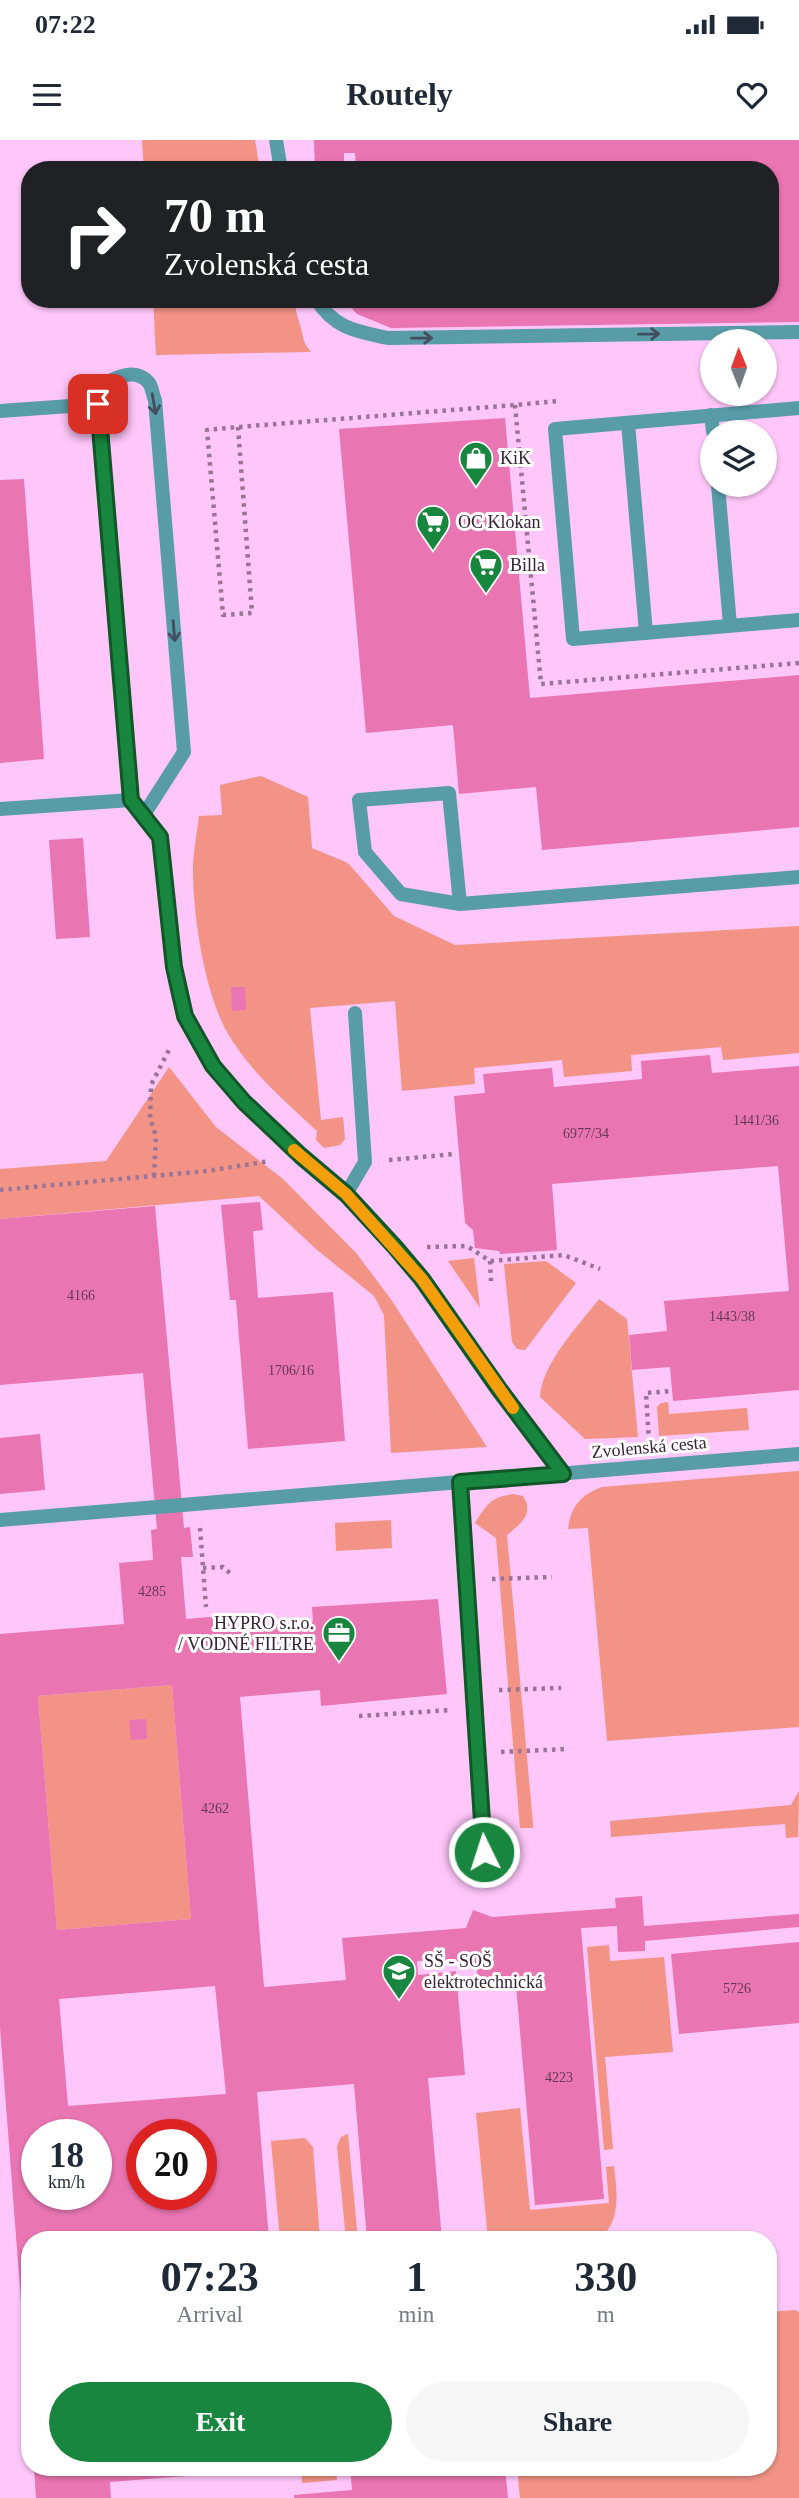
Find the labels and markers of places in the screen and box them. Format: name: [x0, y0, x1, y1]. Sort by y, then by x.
pin: [68, 374, 128, 434]
shop icon: KiK: [457, 439, 495, 488]
place label: KiK: [500, 448, 531, 468]
supermarket icon: OC Klokan: [414, 503, 452, 552]
place label: OC Klokan: [458, 512, 541, 532]
supermarket icon: Billa: [467, 546, 505, 595]
place label: Billa: [510, 555, 545, 575]
place label: HYPRO s.r.o. / VODNÉ FILTRE: [178, 1613, 314, 1654]
office icon: HYPRO s.r.o. / VODNÉ FILTRE: [320, 1614, 358, 1663]
place label: SŠ - SOŠ elektrotechnická: [424, 1950, 543, 1992]
school or university icon: SŠ - SOŠ elektrotechnická: [380, 1952, 418, 2001]

